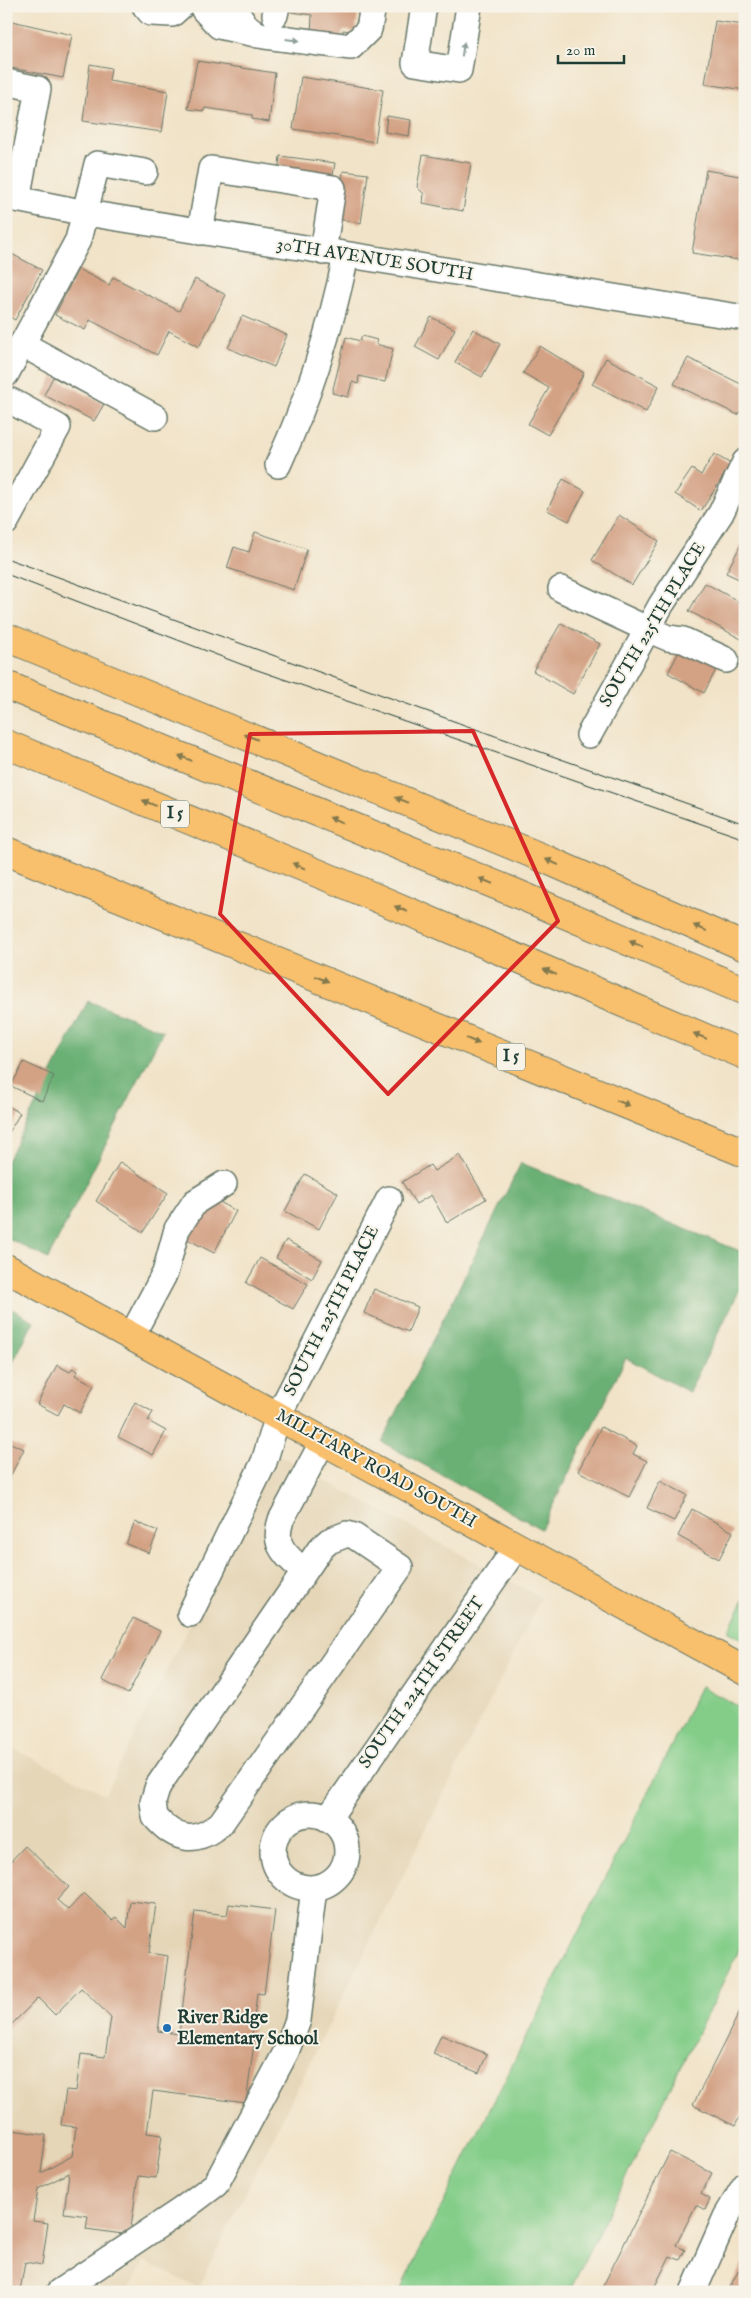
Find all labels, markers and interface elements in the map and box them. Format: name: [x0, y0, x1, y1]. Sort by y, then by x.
scale bar: [558, 32, 625, 64]
one-way arrow: [285, 36, 301, 44]
one-way arrow: [459, 40, 467, 56]
text: 20 m: [566, 41, 596, 60]
street label: 30TH AVENUE SOUTH: [275, 233, 475, 287]
street label: SOUTH 225TH PLACE: [595, 538, 711, 712]
one-way arrow: [244, 733, 258, 741]
one-way arrow: [177, 754, 192, 762]
one-way arrow: [394, 795, 409, 803]
one-way arrow: [142, 799, 156, 807]
road number: I 5: [161, 801, 189, 828]
one-way arrow: [328, 815, 343, 823]
one-way arrow: [545, 858, 559, 866]
one-way arrow: [292, 861, 306, 869]
one-way arrow: [478, 877, 493, 885]
one-way arrow: [394, 904, 408, 912]
one-way arrow: [693, 923, 707, 931]
one-way arrow: [629, 940, 643, 948]
one-way arrow: [543, 968, 558, 976]
one-way arrow: [315, 976, 330, 984]
one-way arrow: [693, 1032, 707, 1040]
one-way arrow: [466, 1038, 480, 1046]
road number: I 5: [497, 1044, 525, 1070]
one-way arrow: [616, 1099, 631, 1107]
street label: SOUTH 225TH PLACE: [279, 1222, 385, 1400]
street label: MILITARY ROAD SOUTH: [272, 1404, 480, 1534]
street label: SOUTH 224TH STREET: [354, 1593, 490, 1773]
place label: River Ridge Elementary School: [177, 2007, 319, 2051]
marker: River Ridge Elementary School: [161, 2022, 173, 2034]

